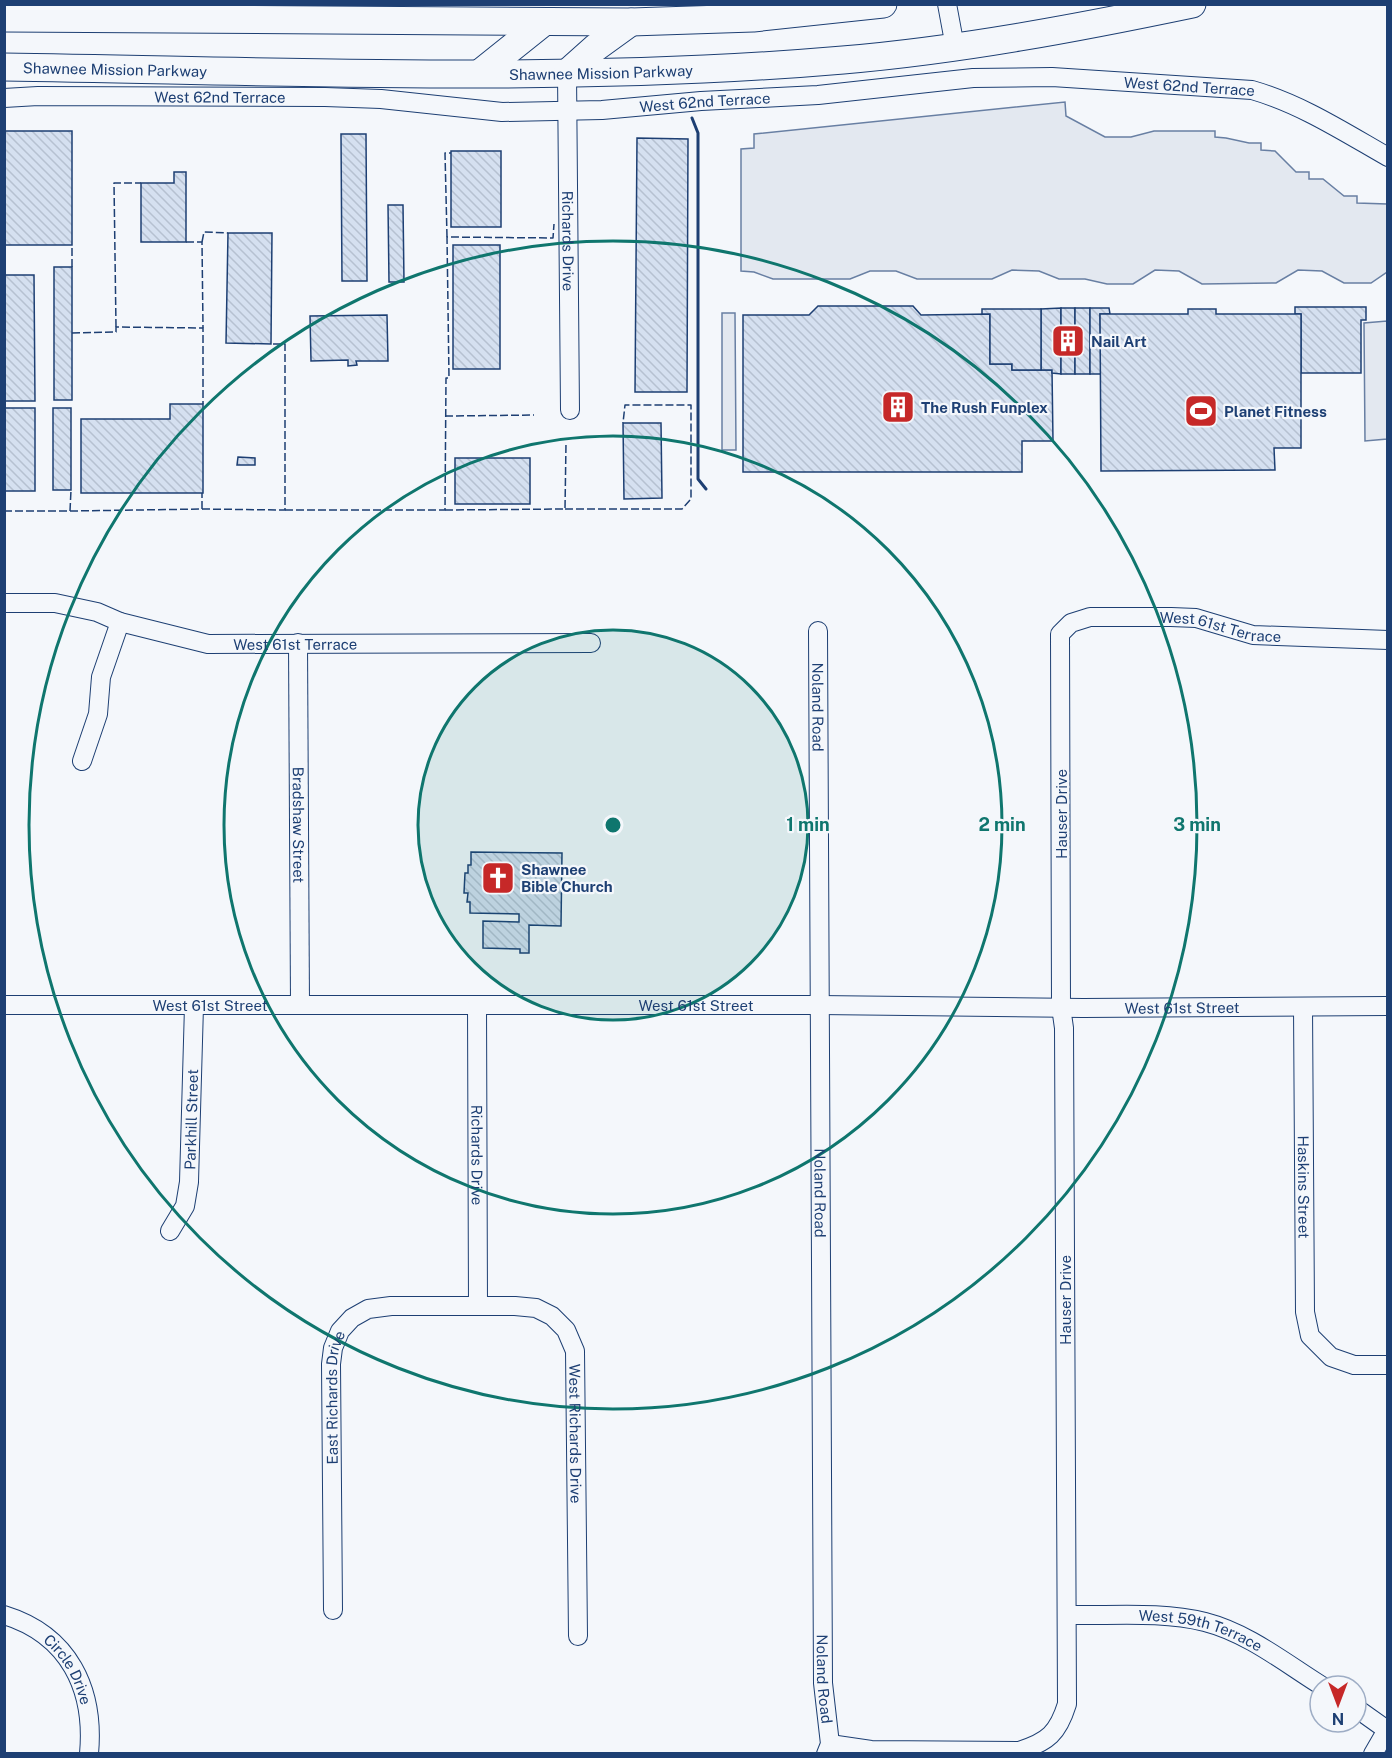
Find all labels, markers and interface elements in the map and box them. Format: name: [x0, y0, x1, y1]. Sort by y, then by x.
street label: Shawnee Mission Parkway: [23, 59, 207, 79]
street label: Shawnee Mission Parkway: [509, 61, 693, 82]
street label: West 62nd Terrace: [1123, 73, 1255, 99]
street label: West 62nd Terrace: [154, 88, 286, 105]
street label: West 62nd Terrace: [639, 89, 771, 115]
street label: Richards Drive: [560, 191, 577, 291]
building icon: Nail Art: [1050, 323, 1086, 359]
place label: Nail Art: [1091, 333, 1147, 350]
building icon: The Rush Funplex: [880, 389, 916, 425]
sports icon: Planet Fitness: [1183, 393, 1219, 429]
place label: The Rush Funplex: [921, 399, 1048, 416]
place label: Planet Fitness: [1224, 403, 1327, 420]
street label: West 61st Terrace: [1160, 609, 1282, 645]
street label: West 61st Terrace: [233, 635, 357, 652]
street label: Noland Road: [810, 662, 827, 752]
street label: Bradshaw Street: [290, 767, 308, 883]
street label: Hauser Drive: [1053, 769, 1070, 859]
text: 1 min: [786, 814, 830, 835]
text: 2 min: [978, 814, 1026, 835]
text: 3 min: [1173, 814, 1221, 835]
centre of rings: [603, 815, 623, 835]
church icon: Shawnee Bible Church: [480, 860, 516, 896]
place label: Shawnee Bible Church: [521, 861, 613, 895]
street label: West 61st Street: [152, 997, 268, 1014]
street label: West 61st Street: [638, 997, 754, 1014]
street label: West 61st Street: [1124, 998, 1240, 1016]
street label: Parkhill Street: [181, 1069, 201, 1170]
street label: Richards Drive: [469, 1105, 486, 1205]
street label: Haskins Street: [1295, 1135, 1313, 1239]
street label: Noland Road: [812, 1148, 829, 1238]
street label: Hauser Drive: [1057, 1255, 1074, 1345]
street label: East Richards Drive: [322, 1328, 348, 1465]
street label: West Richards Drive: [567, 1364, 585, 1503]
street label: West 59th Terrace: [1138, 1606, 1266, 1654]
street label: Circle Drive: [41, 1630, 95, 1706]
street label: Noland Road: [814, 1634, 836, 1724]
north arrow: [1308, 1674, 1368, 1734]
text: N: [1332, 1709, 1344, 1728]

